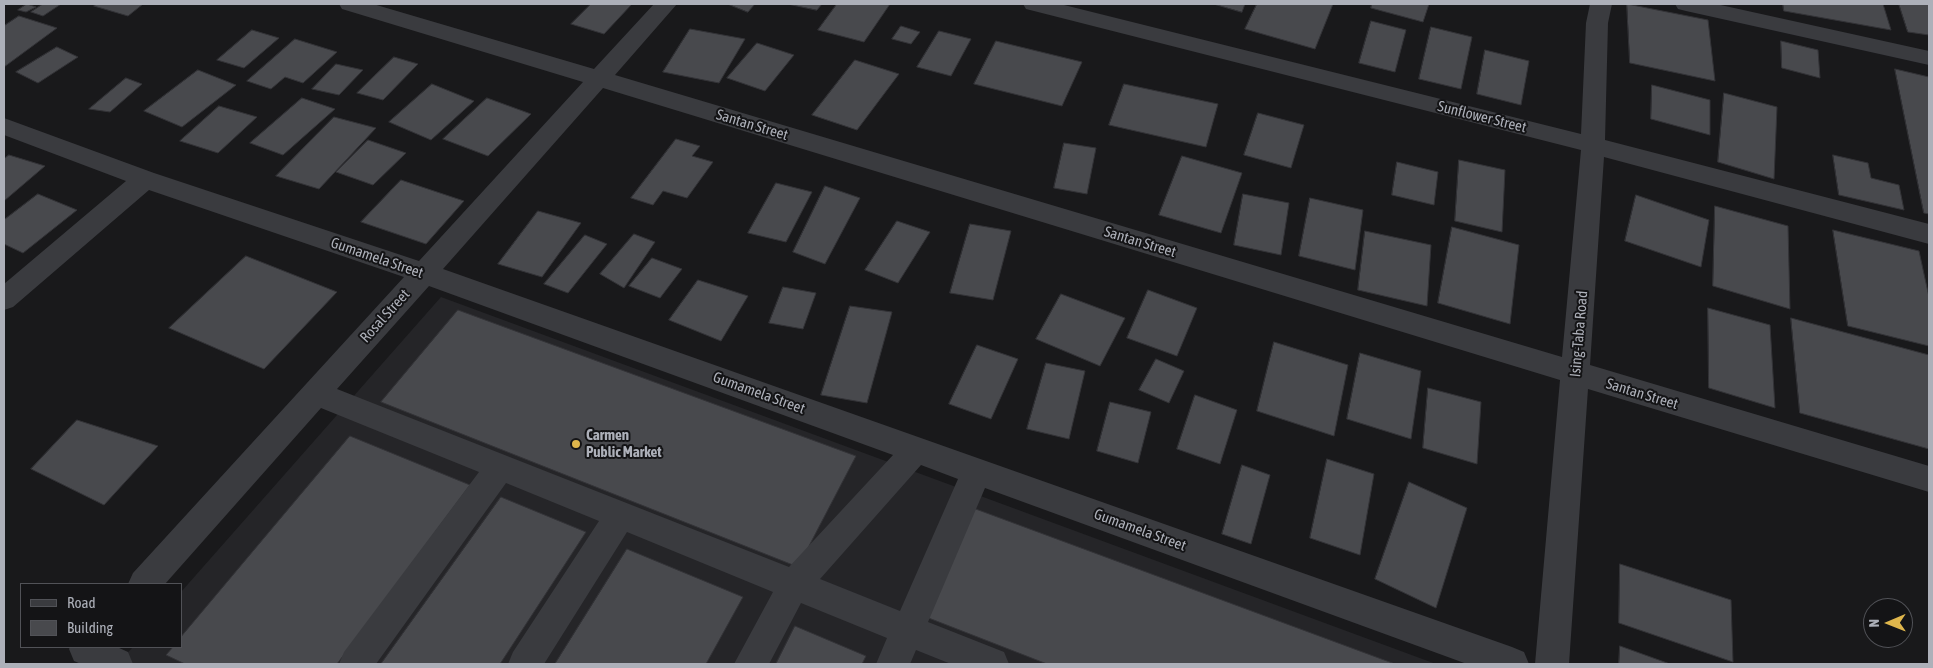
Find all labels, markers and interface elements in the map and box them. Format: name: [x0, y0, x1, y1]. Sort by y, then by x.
street label: Sunflower Street: [1436, 97, 1528, 137]
street label: Santan Street: [714, 106, 790, 144]
street label: Santan Street: [1102, 223, 1178, 261]
street label: Gumamela Street: [328, 234, 426, 282]
street label: Rosal Street: [356, 286, 414, 346]
street label: Ising-Taba Road: [1566, 290, 1592, 378]
street label: Gumamela Street: [711, 368, 807, 418]
street label: Santan Street: [1604, 375, 1680, 413]
place label: Carmen Public Market: [586, 426, 662, 461]
marker: Carmen Public Market: [570, 438, 582, 450]
street label: Gumamela Street: [1092, 505, 1188, 555]
legend: [20, 583, 182, 648]
text: Road: [67, 594, 96, 611]
north arrow: [1863, 598, 1913, 648]
text: Building: [67, 619, 113, 636]
text: N: [1866, 619, 1882, 628]

